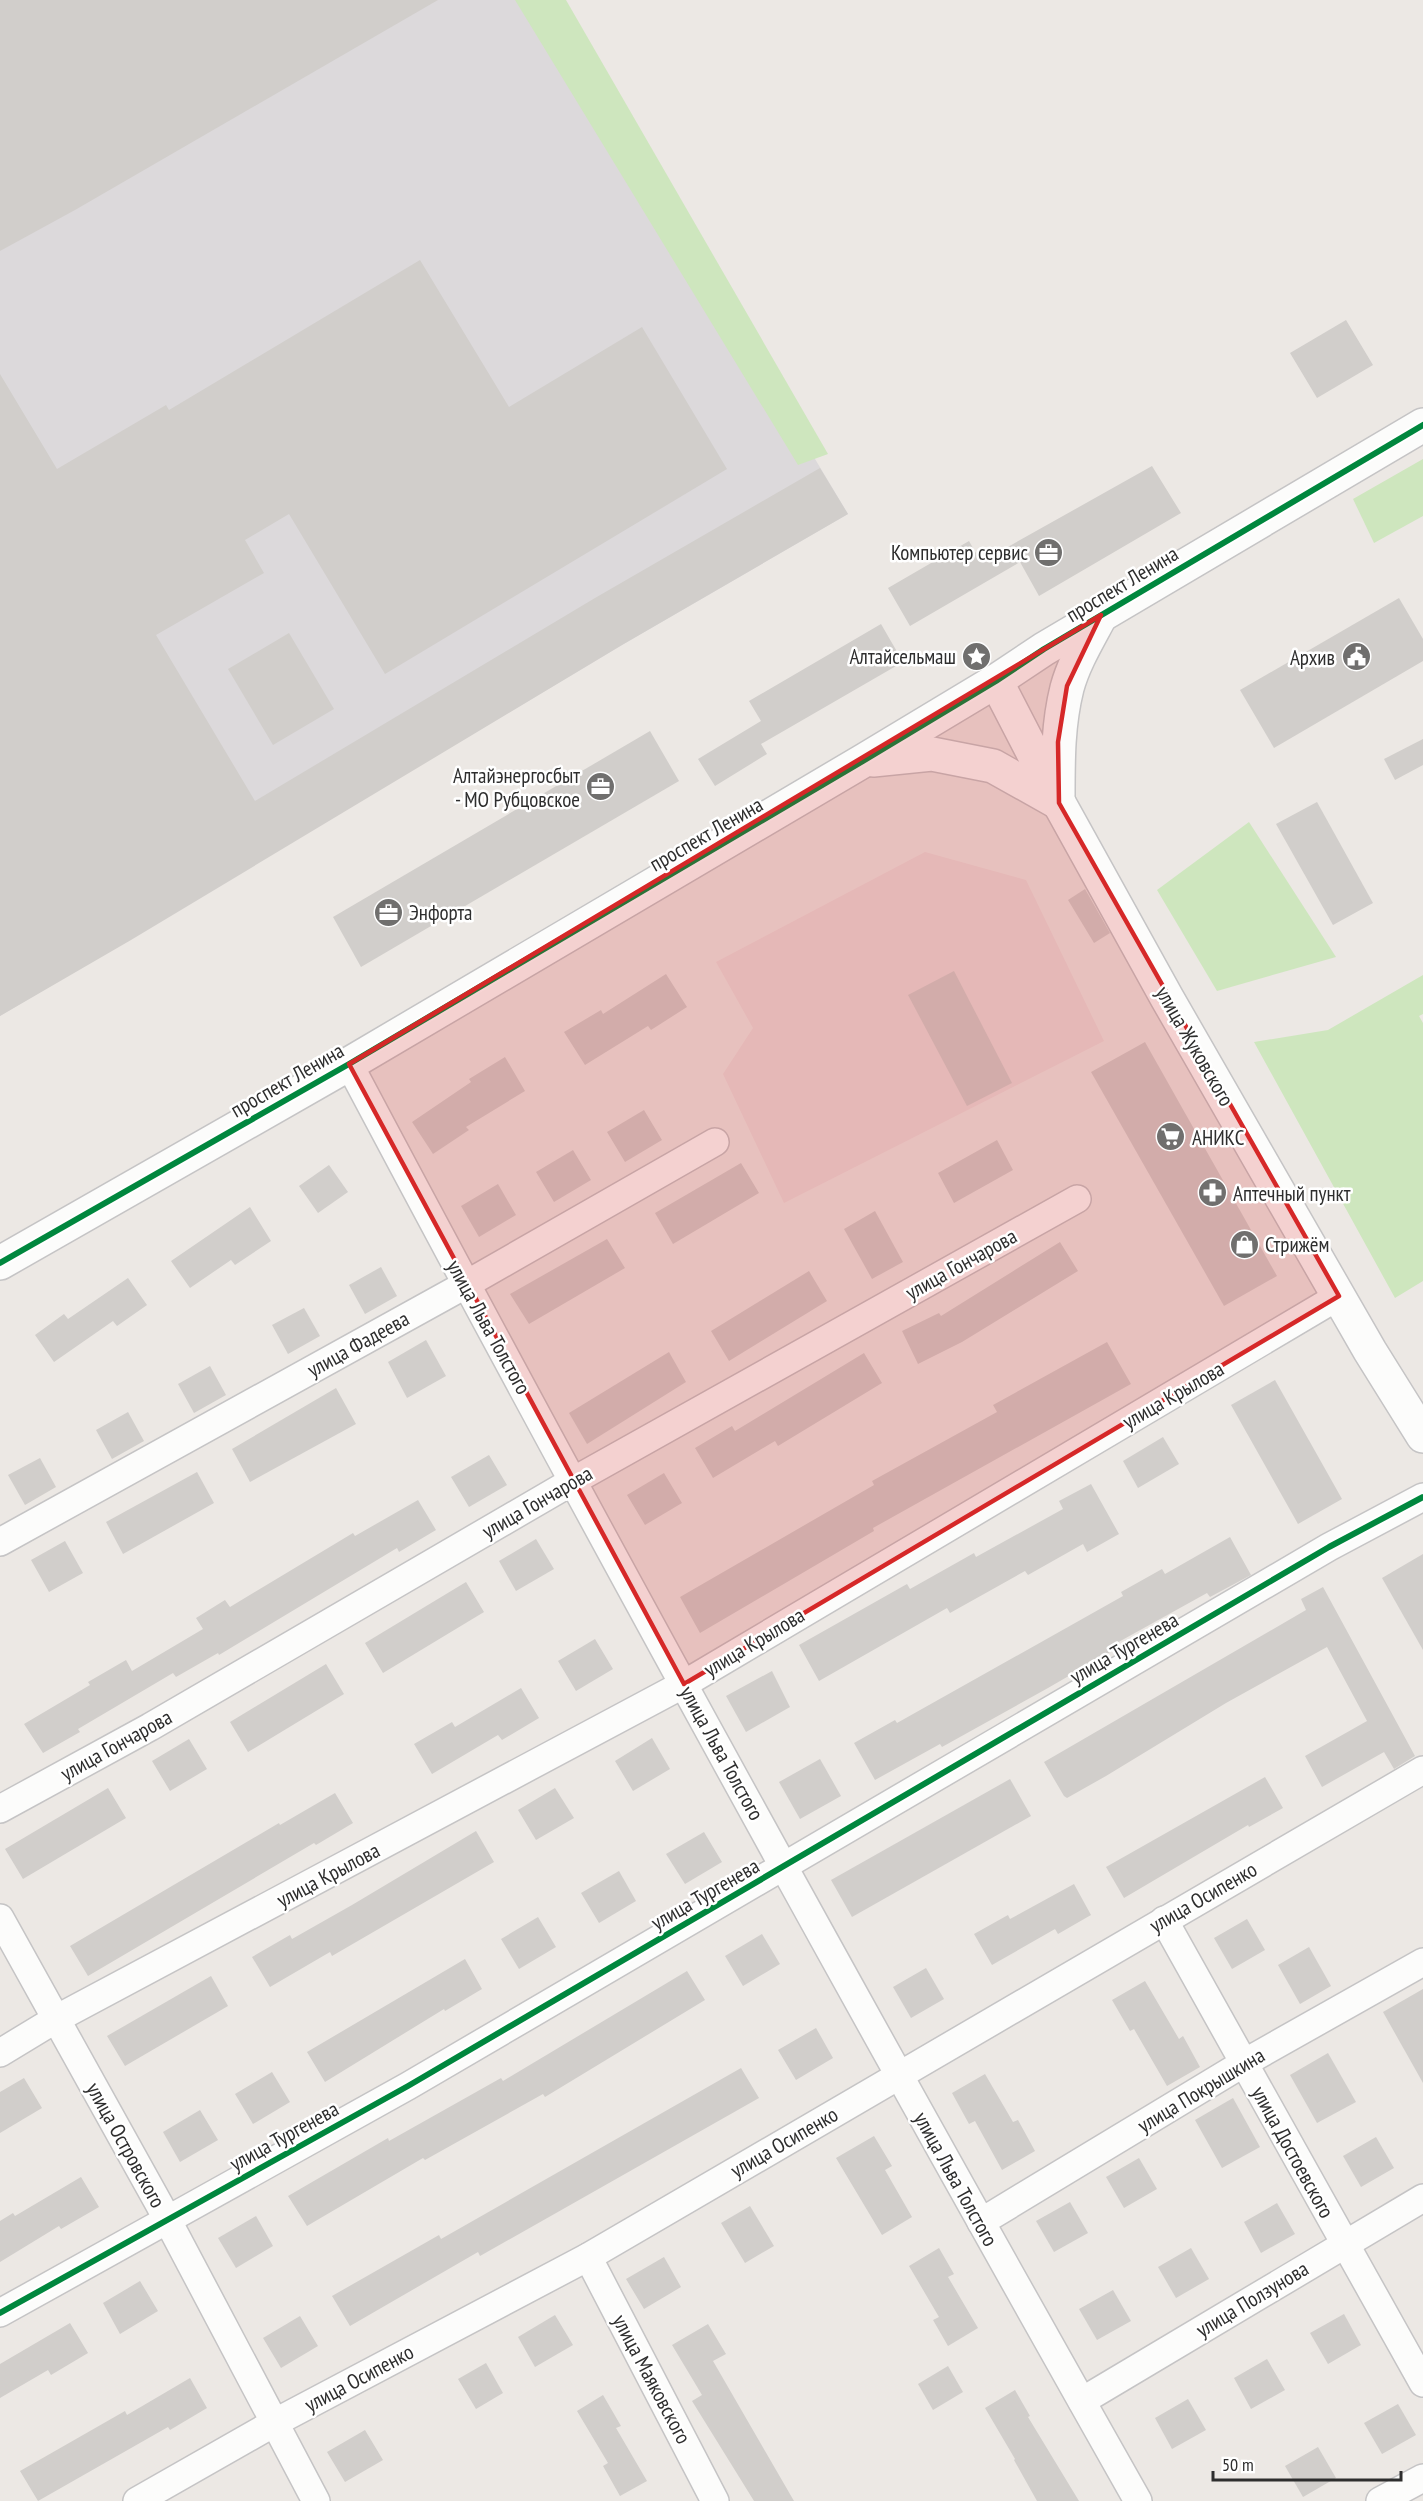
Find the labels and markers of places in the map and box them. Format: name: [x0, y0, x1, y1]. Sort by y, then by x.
office icon: Компьютер сервис: [1033, 536, 1065, 568]
place label: Компьютер сервис: [891, 539, 1029, 566]
place icon: Алтайсельмаш: [961, 640, 993, 672]
public building icon: Архив: [1340, 641, 1372, 673]
place label: Алтайсельмаш: [850, 643, 956, 670]
place label: Архив: [1290, 644, 1335, 671]
place label: Алтайэнергосбыт - МО Рубцовское: [453, 762, 580, 813]
office icon: Алтайэнергосбыт - МО Рубцовское: [585, 771, 617, 803]
office icon: Энфорта: [372, 896, 404, 928]
place label: Энфорта: [409, 899, 473, 926]
supermarket icon: АНИКС: [1155, 1121, 1187, 1153]
place label: АНИКС: [1192, 1124, 1245, 1151]
pharmacy icon: Аптечный пункт: [1196, 1177, 1228, 1209]
place label: Аптечный пункт: [1233, 1180, 1351, 1207]
shop icon: Стрижём: [1228, 1228, 1260, 1260]
place label: Стрижём: [1265, 1231, 1329, 1258]

